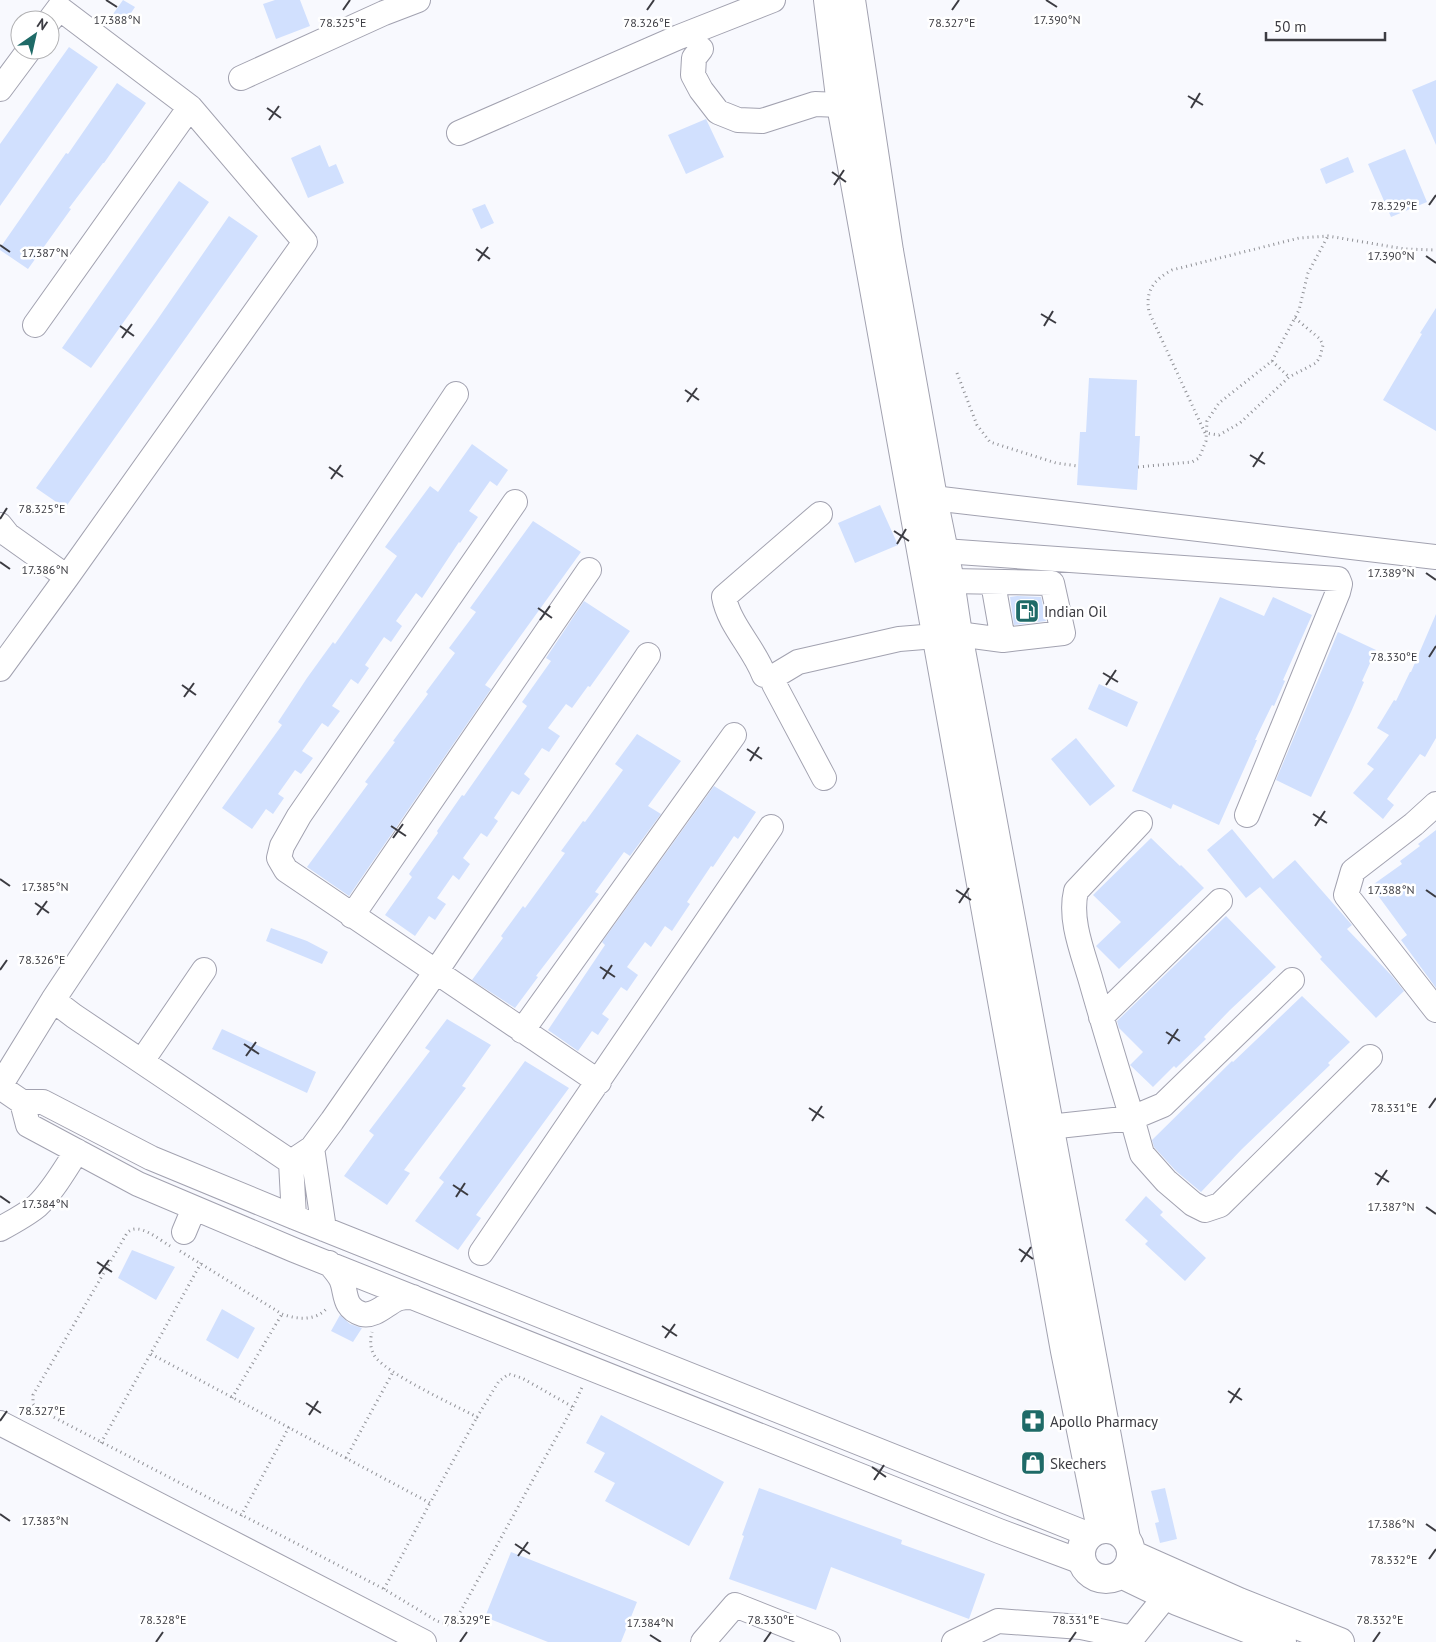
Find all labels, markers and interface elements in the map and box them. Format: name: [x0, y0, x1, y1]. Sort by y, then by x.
north arrow: [10, 10, 60, 60]
scale bar: [1266, 10, 1385, 42]
text: 17.388°N: [93, 12, 141, 27]
text: 17.390°N: [1033, 12, 1081, 27]
text: N: [33, 14, 51, 34]
text: 78.325°E: [320, 15, 366, 30]
text: 78.326°E: [624, 15, 670, 30]
text: 78.327°E: [929, 15, 975, 30]
text: 50 m: [1274, 17, 1307, 36]
text: 78.329°E: [1371, 198, 1417, 213]
text: 17.387°N: [21, 245, 69, 260]
text: 17.390°N: [1367, 248, 1415, 263]
text: 78.325°E: [19, 501, 65, 516]
text: 17.386°N: [21, 562, 69, 577]
text: 17.389°N: [1367, 565, 1415, 580]
fuel station icon: Indian Oil: [1014, 598, 1040, 624]
place label: Indian Oil: [1044, 602, 1108, 621]
text: 78.330°E: [1371, 649, 1417, 664]
text: 17.385°N: [21, 879, 69, 894]
text: 17.388°N: [1367, 882, 1415, 897]
text: 78.326°E: [19, 952, 65, 967]
text: 78.331°E: [1371, 1100, 1417, 1115]
text: 17.384°N: [21, 1196, 69, 1211]
text: 17.387°N: [1367, 1199, 1415, 1214]
text: 78.327°E: [19, 1403, 65, 1418]
pharmacy icon: Apollo Pharmacy: [1020, 1408, 1046, 1434]
place label: Apollo Pharmacy: [1050, 1412, 1158, 1431]
shop icon: Skechers: [1020, 1450, 1046, 1476]
place label: Skechers: [1050, 1454, 1106, 1473]
text: 17.383°N: [21, 1513, 69, 1528]
text: 17.386°N: [1367, 1516, 1415, 1531]
text: 78.332°E: [1371, 1552, 1417, 1567]
text: 78.328°E: [140, 1612, 186, 1627]
text: 78.329°E: [444, 1612, 490, 1627]
text: 78.330°E: [748, 1612, 794, 1627]
text: 78.331°E: [1053, 1612, 1099, 1627]
text: 78.332°E: [1357, 1612, 1403, 1627]
text: 17.384°N: [626, 1615, 674, 1630]

